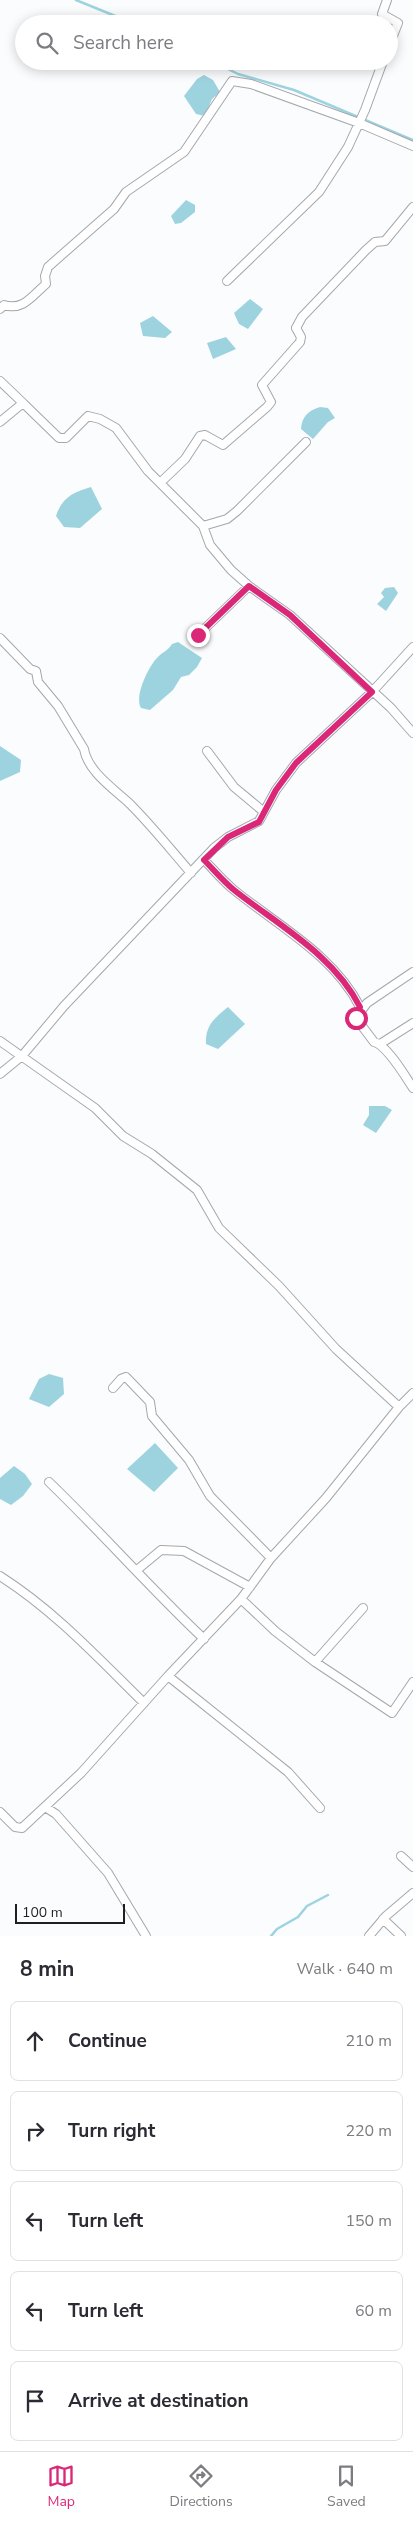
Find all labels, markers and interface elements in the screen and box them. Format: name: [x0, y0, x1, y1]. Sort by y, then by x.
search box: [15, 15, 398, 70]
icon: search: [33, 29, 61, 57]
text: Search here: [73, 30, 174, 56]
route end: [187, 624, 210, 647]
route start: [345, 1007, 368, 1030]
scale bar: [15, 1901, 125, 1924]
text: 100 m: [22, 1903, 63, 1922]
text: 8 min: [20, 1955, 74, 1983]
text: Walk · 640 m: [297, 1958, 393, 1980]
icon: ahead: [21, 2027, 49, 2055]
text: Continue: [68, 2028, 147, 2054]
text: 210 m: [345, 2030, 392, 2052]
icon: right: [21, 2117, 49, 2145]
text: Turn right: [68, 2118, 155, 2144]
text: 220 m: [345, 2120, 392, 2142]
icon: left: [21, 2207, 49, 2235]
text: Turn left: [68, 2208, 143, 2234]
text: 150 m: [345, 2210, 392, 2232]
icon: left: [21, 2297, 49, 2325]
text: Turn left: [68, 2298, 143, 2324]
text: 60 m: [355, 2300, 392, 2322]
icon: arrive: [21, 2387, 49, 2415]
text: Arrive at destination: [68, 2388, 249, 2414]
tab: Map: [47, 2462, 75, 2511]
tab: Directions: [170, 2462, 233, 2511]
tab: Saved: [327, 2462, 366, 2511]

